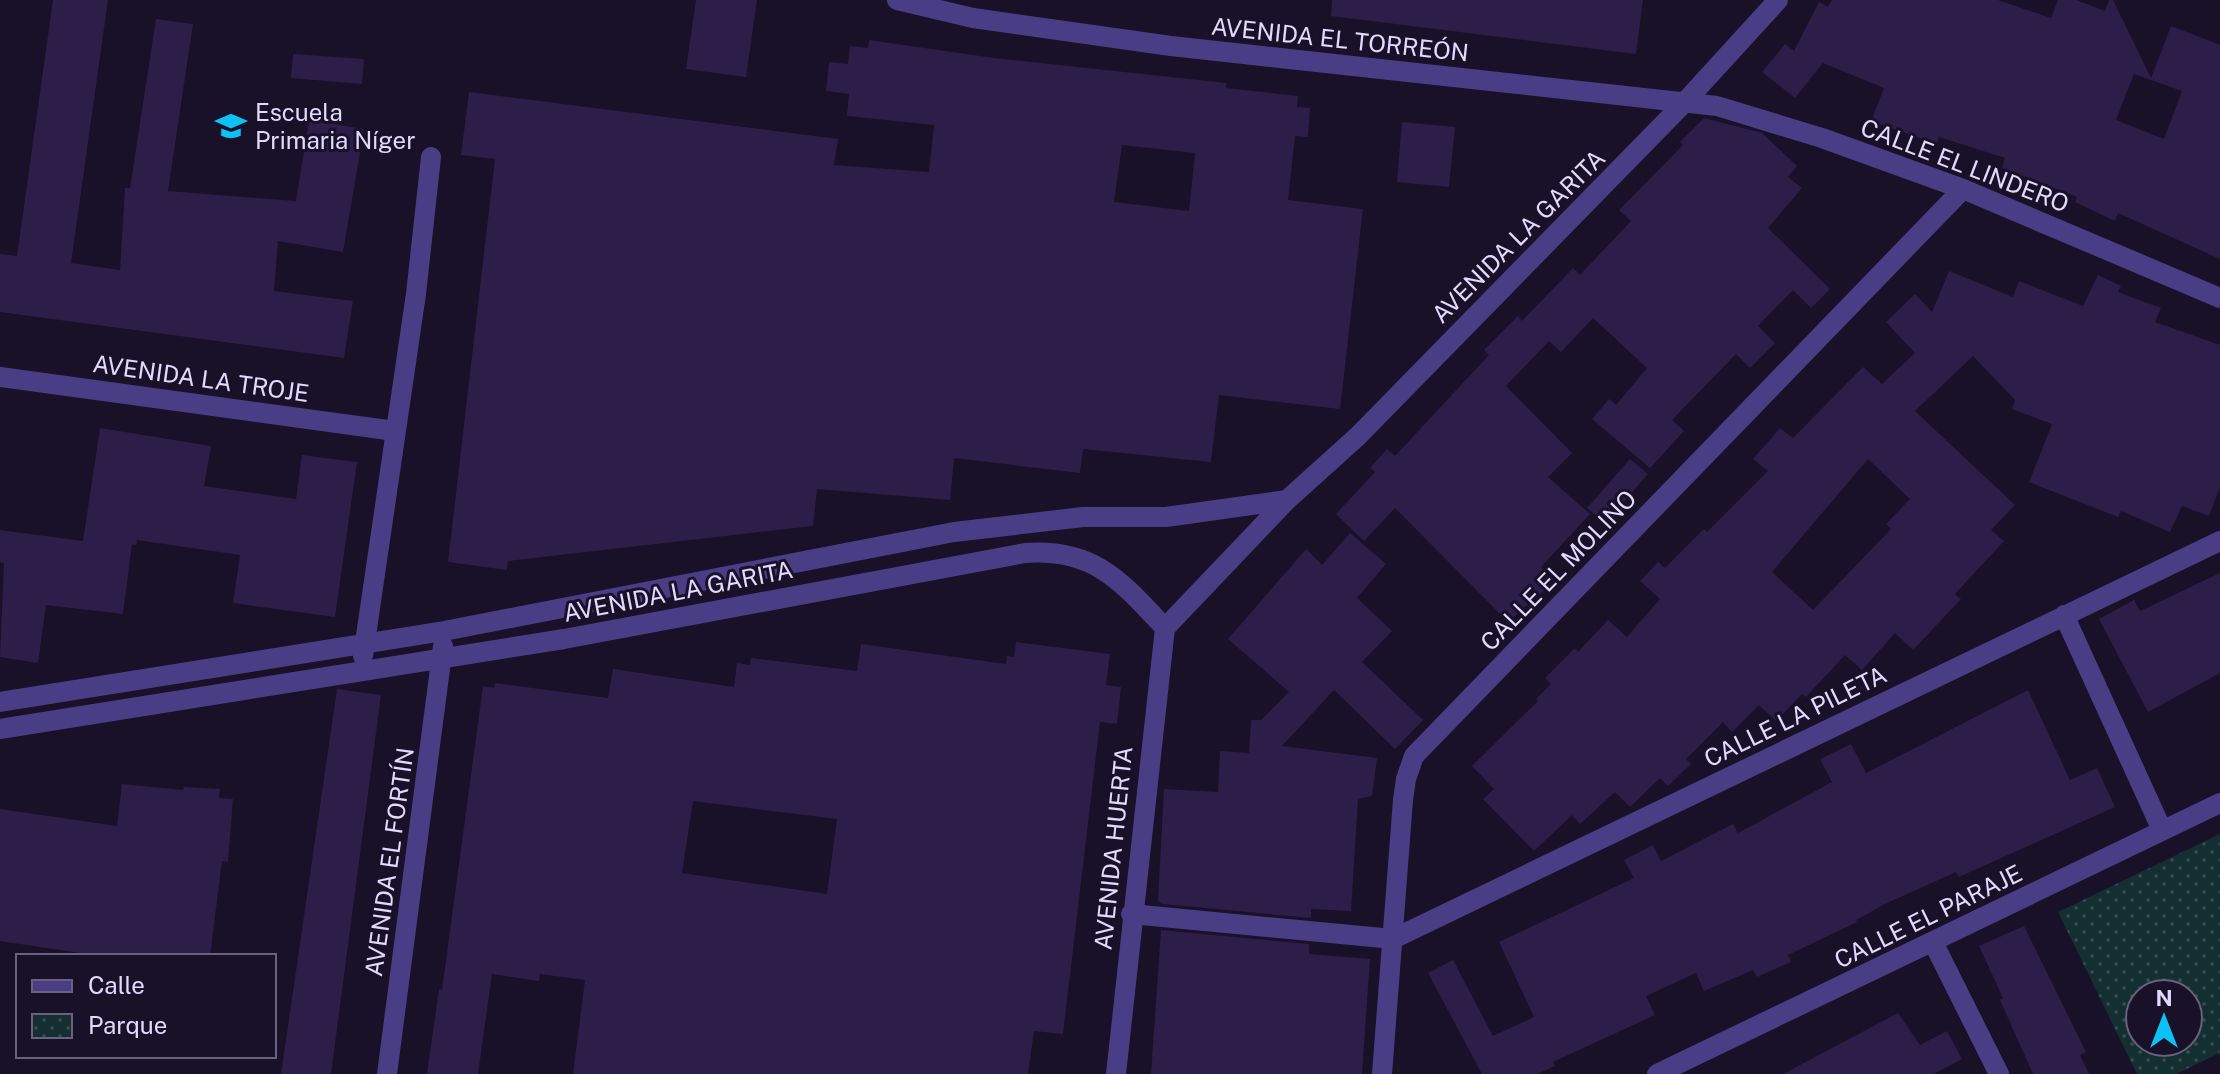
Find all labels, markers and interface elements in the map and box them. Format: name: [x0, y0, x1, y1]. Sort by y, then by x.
street label: AVENIDA EL TORREÓN: [1210, 12, 1470, 66]
place label: Escuela Primaria Níger: [255, 98, 416, 154]
school or university icon: Escuela Primaria Níger: [214, 109, 248, 143]
street label: CALLE EL LINDERO: [1857, 112, 2073, 218]
street label: AVENIDA LA GARITA: [1426, 144, 1610, 328]
street label: AVENIDA LA TROJE: [91, 349, 311, 407]
street label: CALLE EL MOLINO: [1474, 484, 1642, 656]
street label: AVENIDA LA GARITA: [561, 555, 795, 627]
street label: CALLE LA PILETA: [1699, 660, 1891, 772]
street label: AVENIDA HUERTA: [1088, 745, 1138, 951]
street label: AVENIDA EL FORTÍN: [359, 746, 419, 978]
street label: CALLE EL PARAJE: [1830, 858, 2026, 974]
legend: [16, 954, 276, 1058]
text: Calle: [88, 971, 145, 999]
north arrow: [2124, 978, 2204, 1058]
text: N: [2155, 985, 2173, 1011]
text: Parque: [88, 1011, 167, 1039]

